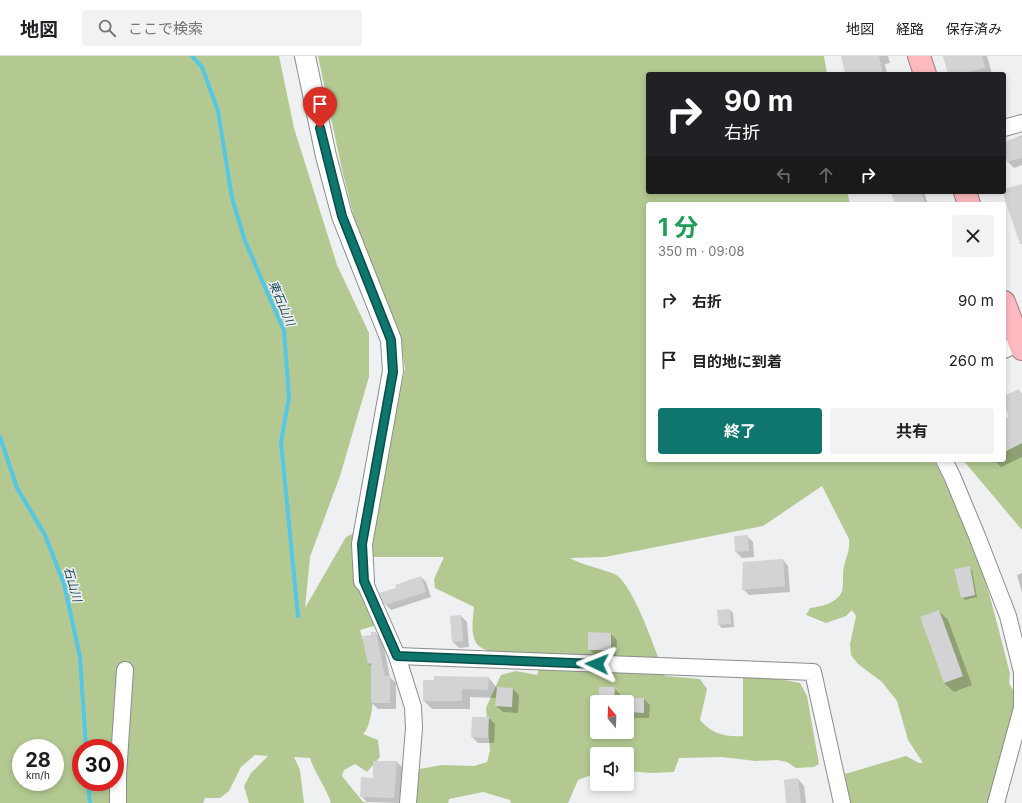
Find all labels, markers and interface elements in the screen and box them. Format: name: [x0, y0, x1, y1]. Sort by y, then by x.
search box: [82, 10, 362, 46]
icon: search: [96, 17, 118, 39]
text: 地図: [20, 18, 58, 41]
text: ここで検索: [128, 19, 203, 38]
text: 地図: [846, 20, 874, 37]
text: 経路: [896, 20, 924, 37]
text: 保存済み: [946, 20, 1002, 37]
text: 90 m: [724, 84, 793, 118]
pin: [303, 87, 337, 128]
icon: right: [658, 88, 710, 140]
icon: arrive: [309, 93, 331, 115]
text: 右折: [724, 122, 760, 143]
icon: left: [773, 164, 795, 186]
icon: ahead: [815, 164, 837, 186]
icon: right: [857, 164, 879, 186]
text: 1 分: [658, 213, 698, 242]
button: close: [952, 215, 994, 257]
text: 350 m · 09:08: [658, 243, 745, 259]
water label: 東石山川: [266, 278, 299, 330]
icon: right: [658, 289, 680, 311]
text: 90 m: [958, 291, 994, 310]
text: 右折: [692, 292, 722, 311]
icon: arrive: [658, 349, 680, 371]
text: 260 m: [949, 351, 994, 370]
text: 目的地に到着: [692, 352, 782, 371]
button: 終了: [658, 408, 822, 454]
button: 共有: [830, 408, 994, 454]
water label: 石山川: [61, 565, 86, 605]
position arrow: [576, 643, 618, 685]
north arrow: [590, 695, 634, 739]
map controls: [590, 695, 634, 791]
speed limit sign: 30: [72, 739, 124, 791]
button: sound: [590, 747, 634, 791]
text: 28: [25, 748, 51, 772]
text: km/h: [26, 769, 50, 781]

